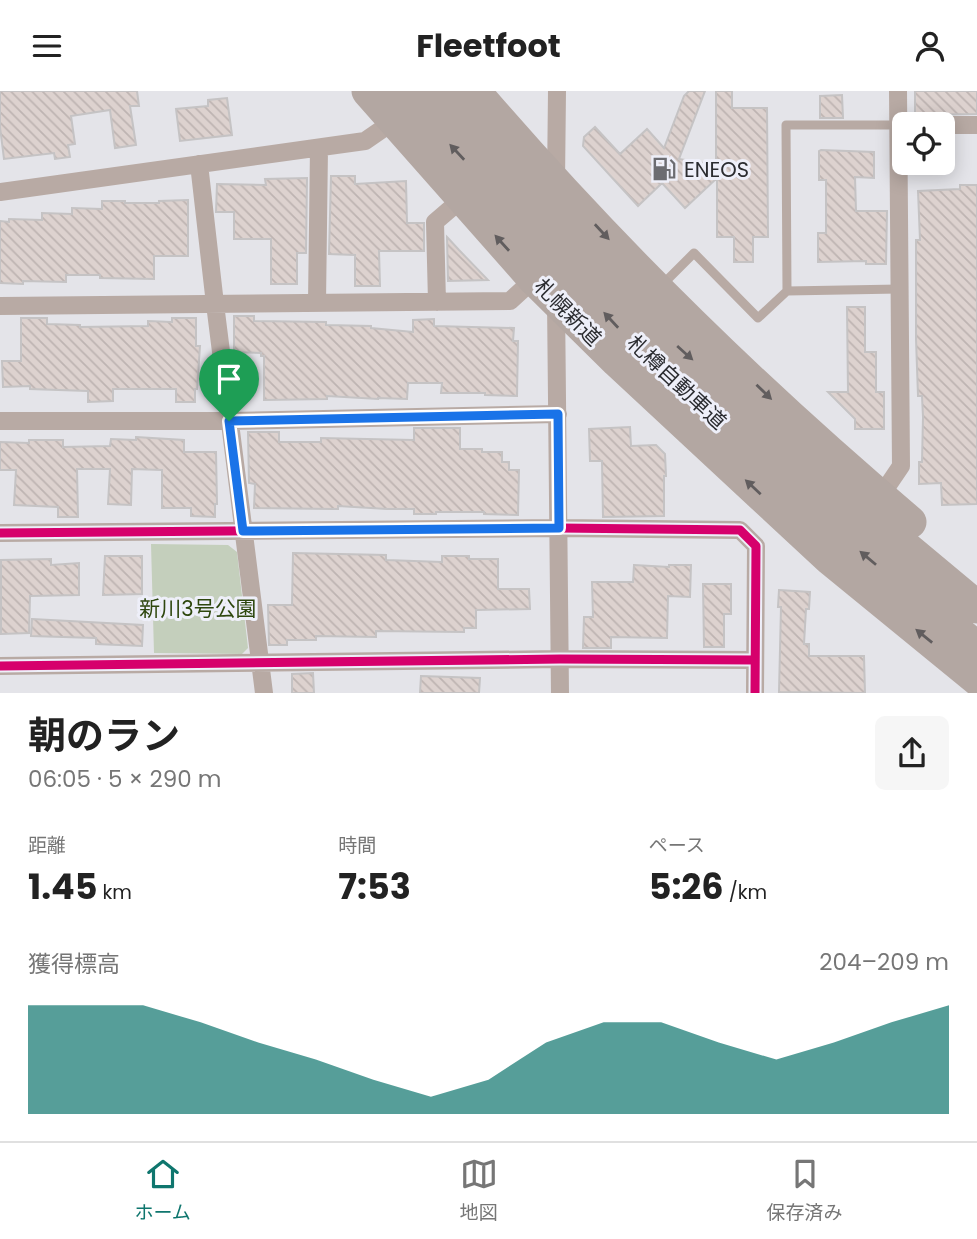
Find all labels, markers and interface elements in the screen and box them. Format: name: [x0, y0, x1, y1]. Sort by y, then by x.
text: Fleetfoot: [416, 23, 561, 68]
icon: menu: [28, 27, 66, 65]
icon: person: [911, 27, 949, 65]
map controls: [892, 112, 955, 175]
button: locate: [892, 112, 955, 175]
one-way arrow: [450, 144, 466, 161]
fuel station icon: ENEOS: [650, 155, 678, 183]
place label: ENEOS: [684, 155, 749, 184]
one-way arrow: [594, 223, 610, 241]
one-way arrow: [495, 234, 510, 251]
street label: 札幌新道: [528, 272, 608, 352]
one-way arrow: [604, 312, 620, 329]
street label: 札樽自動車道: [621, 328, 733, 436]
one-way arrow: [676, 345, 694, 361]
pin: [199, 349, 259, 421]
icon: arrive: [210, 360, 248, 398]
one-way arrow: [756, 383, 773, 400]
one-way arrow: [744, 479, 762, 495]
one-way arrow: [860, 550, 878, 565]
park label: 新川3号公園: [139, 594, 257, 623]
one-way arrow: [916, 629, 933, 644]
text: 朝のラン: [28, 709, 180, 762]
button: share: [875, 716, 949, 790]
text: 06:05 · 5 × 290 m: [28, 763, 222, 795]
text: 距離: [28, 832, 66, 859]
text: 時間: [338, 832, 376, 859]
text: ペース: [649, 832, 705, 859]
text: 1.45: [28, 862, 97, 911]
text: 7:53: [338, 862, 411, 911]
text: 5:26: [649, 862, 724, 911]
text: km: [97, 879, 132, 906]
text: /km: [724, 879, 767, 906]
text: 204–209 m: [819, 946, 949, 978]
text: 獲得標高: [28, 948, 120, 980]
tab: ホーム: [134, 1155, 191, 1227]
tab: 地図: [460, 1155, 498, 1227]
tab: 保存済み: [767, 1155, 843, 1227]

